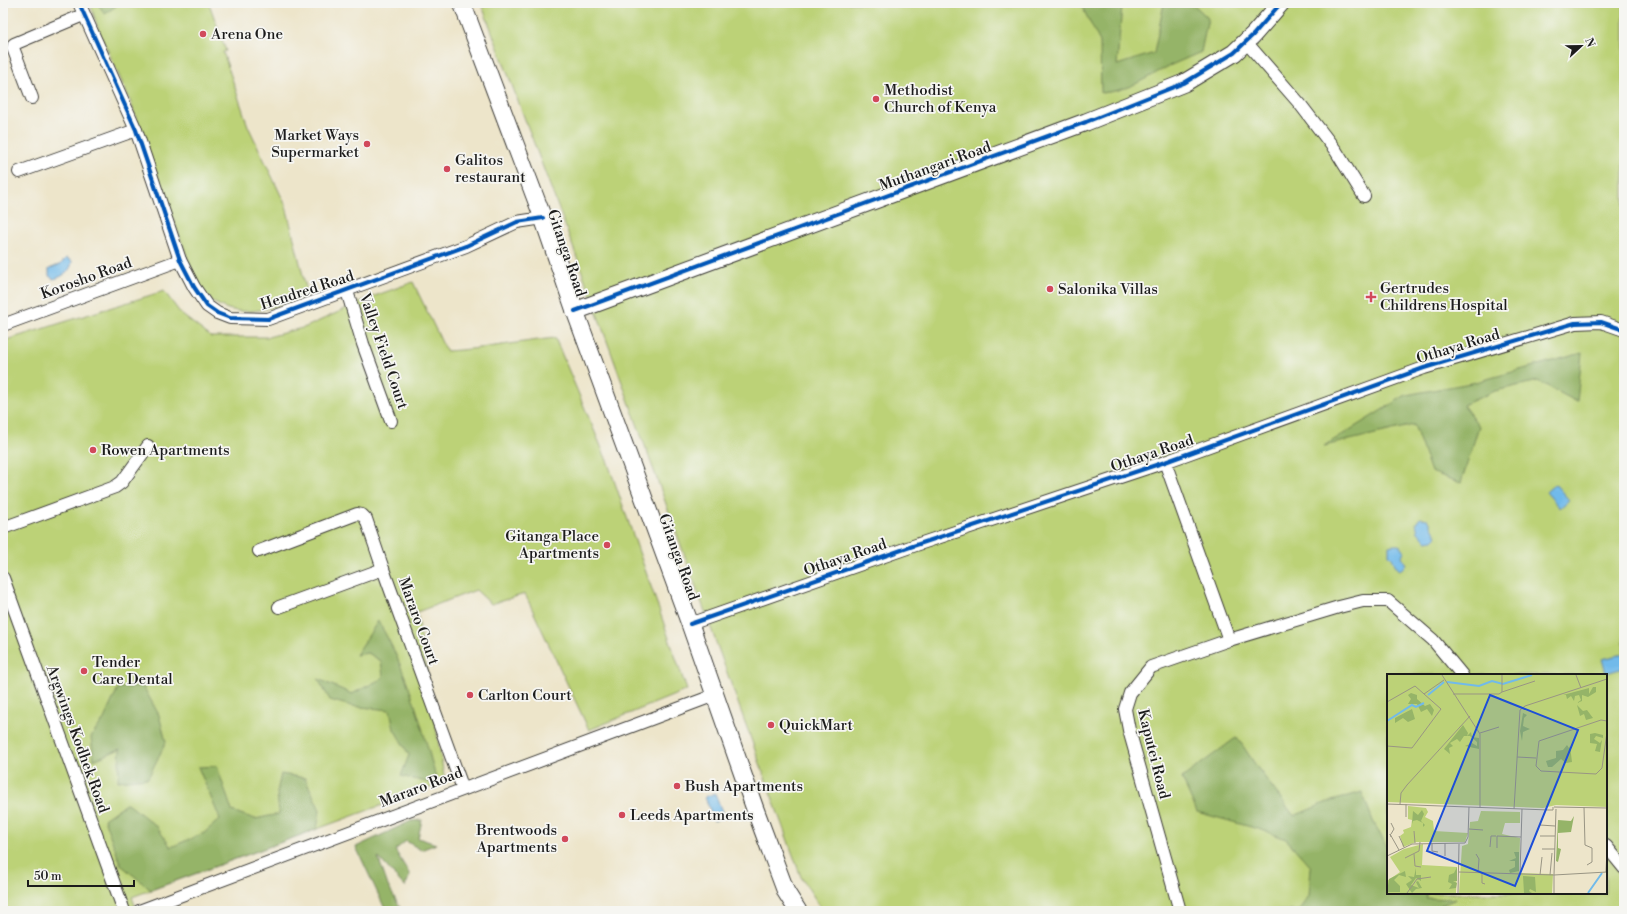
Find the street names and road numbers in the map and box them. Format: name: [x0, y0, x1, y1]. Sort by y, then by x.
street label: Muthangari Road: [877, 137, 994, 196]
street label: Gitanga Road: [543, 207, 590, 300]
street label: Korosho Road: [38, 253, 135, 304]
street label: Hendred Road: [258, 266, 357, 315]
street label: Valley Field Court: [354, 290, 413, 412]
street label: Othaya Road: [1414, 325, 1503, 368]
street label: Othaya Road: [1108, 430, 1197, 477]
street label: Gitanga Road: [654, 511, 703, 604]
street label: Othaya Road: [801, 534, 890, 581]
street label: Mararo Court: [394, 575, 443, 668]
street label: Argwings Kodhek Road: [42, 662, 113, 816]
street label: Kaputei Road: [1133, 707, 1174, 801]
street label: Mararo Road: [377, 763, 466, 812]

